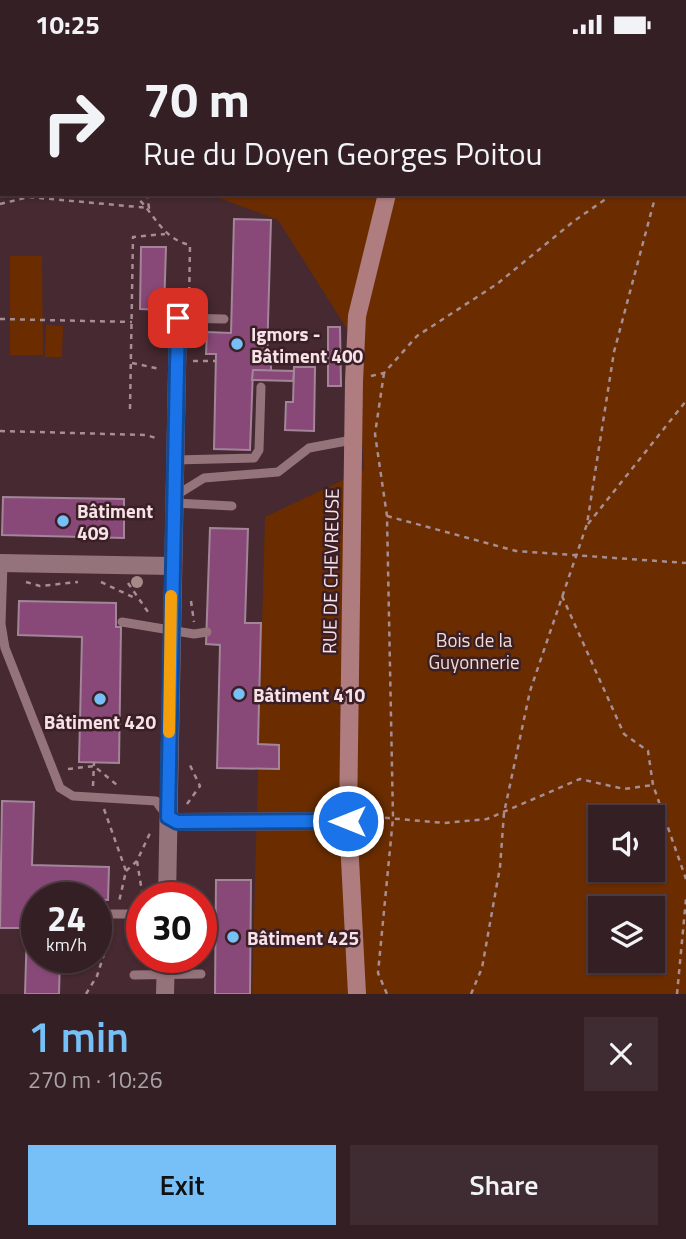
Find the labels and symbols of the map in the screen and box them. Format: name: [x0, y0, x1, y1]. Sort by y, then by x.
pin: [148, 288, 208, 348]
place label: Igmors - Bâtiment 400: [251, 319, 364, 370]
marker: Igmors - Bâtiment 400: [229, 336, 245, 352]
street label: RUE DE CHEVREUSE: [314, 488, 346, 654]
place label: Bâtiment 409: [77, 496, 153, 547]
marker: Bâtiment 409: [55, 513, 71, 529]
park label: Bois de la Guyonnerie: [428, 625, 520, 676]
place label: Bâtiment 410: [253, 680, 366, 709]
marker: Bâtiment 410: [231, 686, 247, 702]
marker: Bâtiment 420: [92, 691, 108, 707]
place label: Bâtiment 420: [44, 707, 156, 736]
position arrow: [311, 784, 385, 858]
speed limit sign: 30: [126, 882, 217, 973]
place label: Bâtiment 425: [247, 923, 359, 952]
marker: Bâtiment 425: [225, 929, 241, 945]

